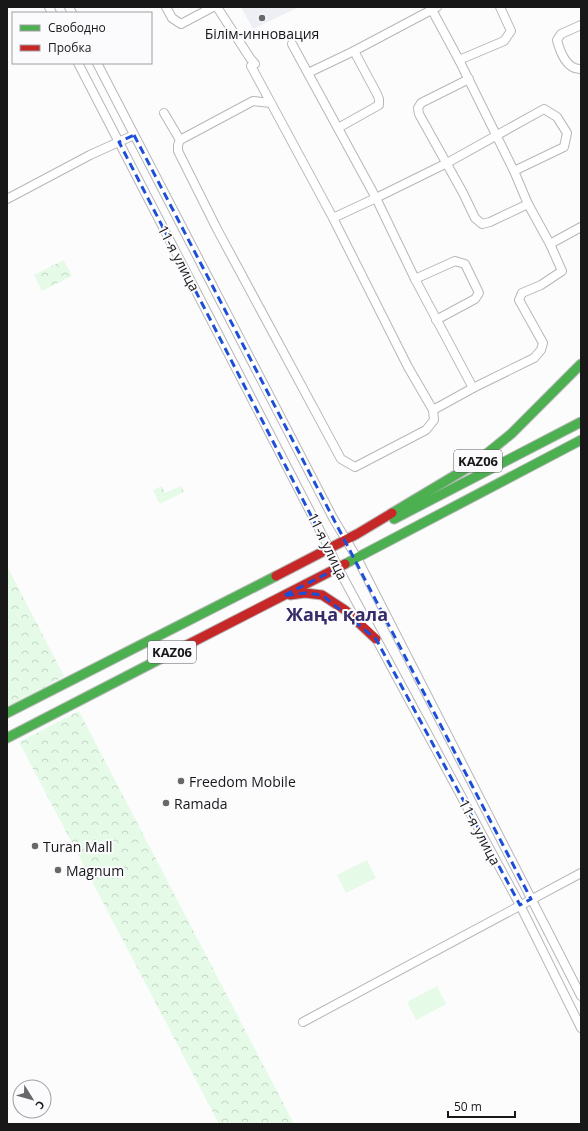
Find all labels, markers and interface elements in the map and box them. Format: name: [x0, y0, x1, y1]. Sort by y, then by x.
legend: [12, 12, 152, 64]
marker: Білім-инновация: [257, 13, 267, 23]
text: Свободно: [48, 19, 106, 36]
place label: Білім-инновация: [205, 24, 319, 43]
text: Пробка: [48, 39, 91, 56]
street label: 11-я улица: [154, 222, 204, 294]
road number: KАZ06: [454, 450, 502, 472]
street label: 11-я улица: [304, 509, 352, 583]
district label: Жаңа қала: [286, 602, 388, 626]
road number: KАZ06: [148, 641, 196, 663]
place label: Freedom Mobile: [189, 772, 296, 791]
marker: Freedom Mobile: [176, 776, 186, 786]
place label: Ramada: [174, 794, 228, 813]
street label: 11-я улица: [455, 796, 505, 868]
marker: Ramada: [161, 798, 171, 808]
place label: Turan Mall: [43, 837, 112, 856]
marker: Turan Mall: [30, 841, 40, 851]
place label: Magnum: [66, 861, 124, 880]
marker: Magnum: [53, 865, 63, 875]
north arrow: [12, 1079, 52, 1119]
scale bar: [448, 1093, 515, 1119]
text: С: [32, 1098, 48, 1113]
text: 50 m: [454, 1098, 482, 1115]

